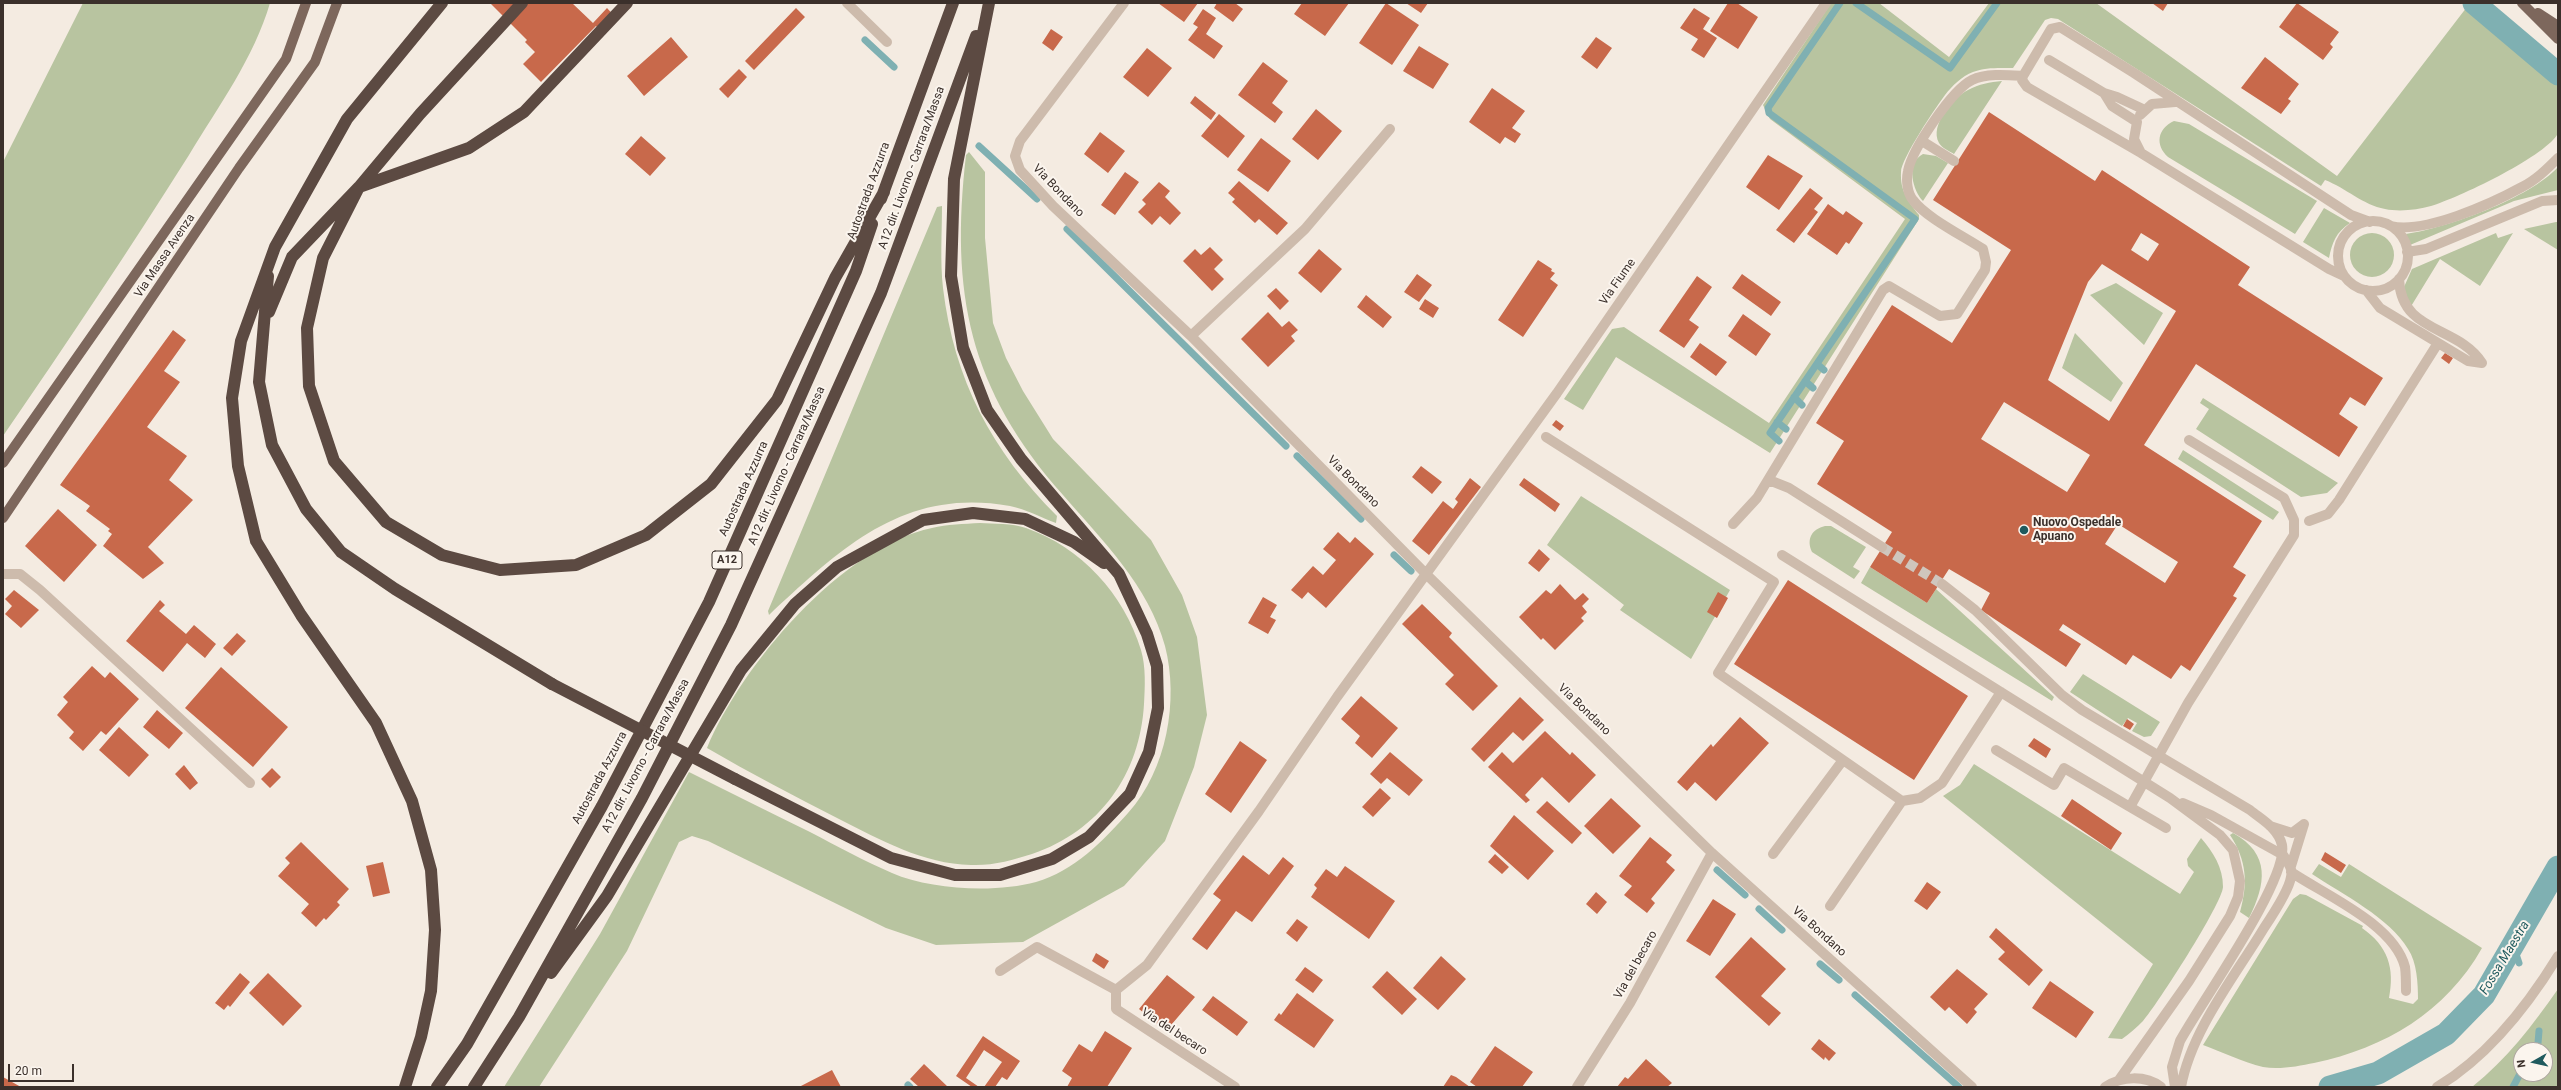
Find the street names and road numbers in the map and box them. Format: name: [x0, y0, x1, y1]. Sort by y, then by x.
street label: A12 dir. Livorno - Carrara/Massa: [876, 85, 948, 251]
street label: Autostrada Azzurra: [845, 140, 893, 242]
street label: Via Bondano: [1029, 162, 1087, 220]
street label: Via Massa Avenza: [132, 211, 198, 301]
street label: Via Fiume: [1597, 256, 1639, 308]
street label: A12 dir. Livorno - Carrara/Massa: [745, 384, 829, 548]
street label: Autostrada Azzurra: [717, 439, 771, 539]
street label: Via Bondano: [1324, 453, 1382, 511]
road number: A12: [712, 551, 742, 569]
street label: A12 dir. Livorno - Carrara/Massa: [599, 677, 693, 835]
street label: Via Bondano: [1555, 681, 1613, 739]
street label: Autostrada Azzurra: [570, 729, 630, 827]
street label: Via Bondano: [1789, 904, 1849, 960]
street label: Via del becaro: [1611, 928, 1661, 1002]
street label: Via del becaro: [1138, 1005, 1210, 1059]

